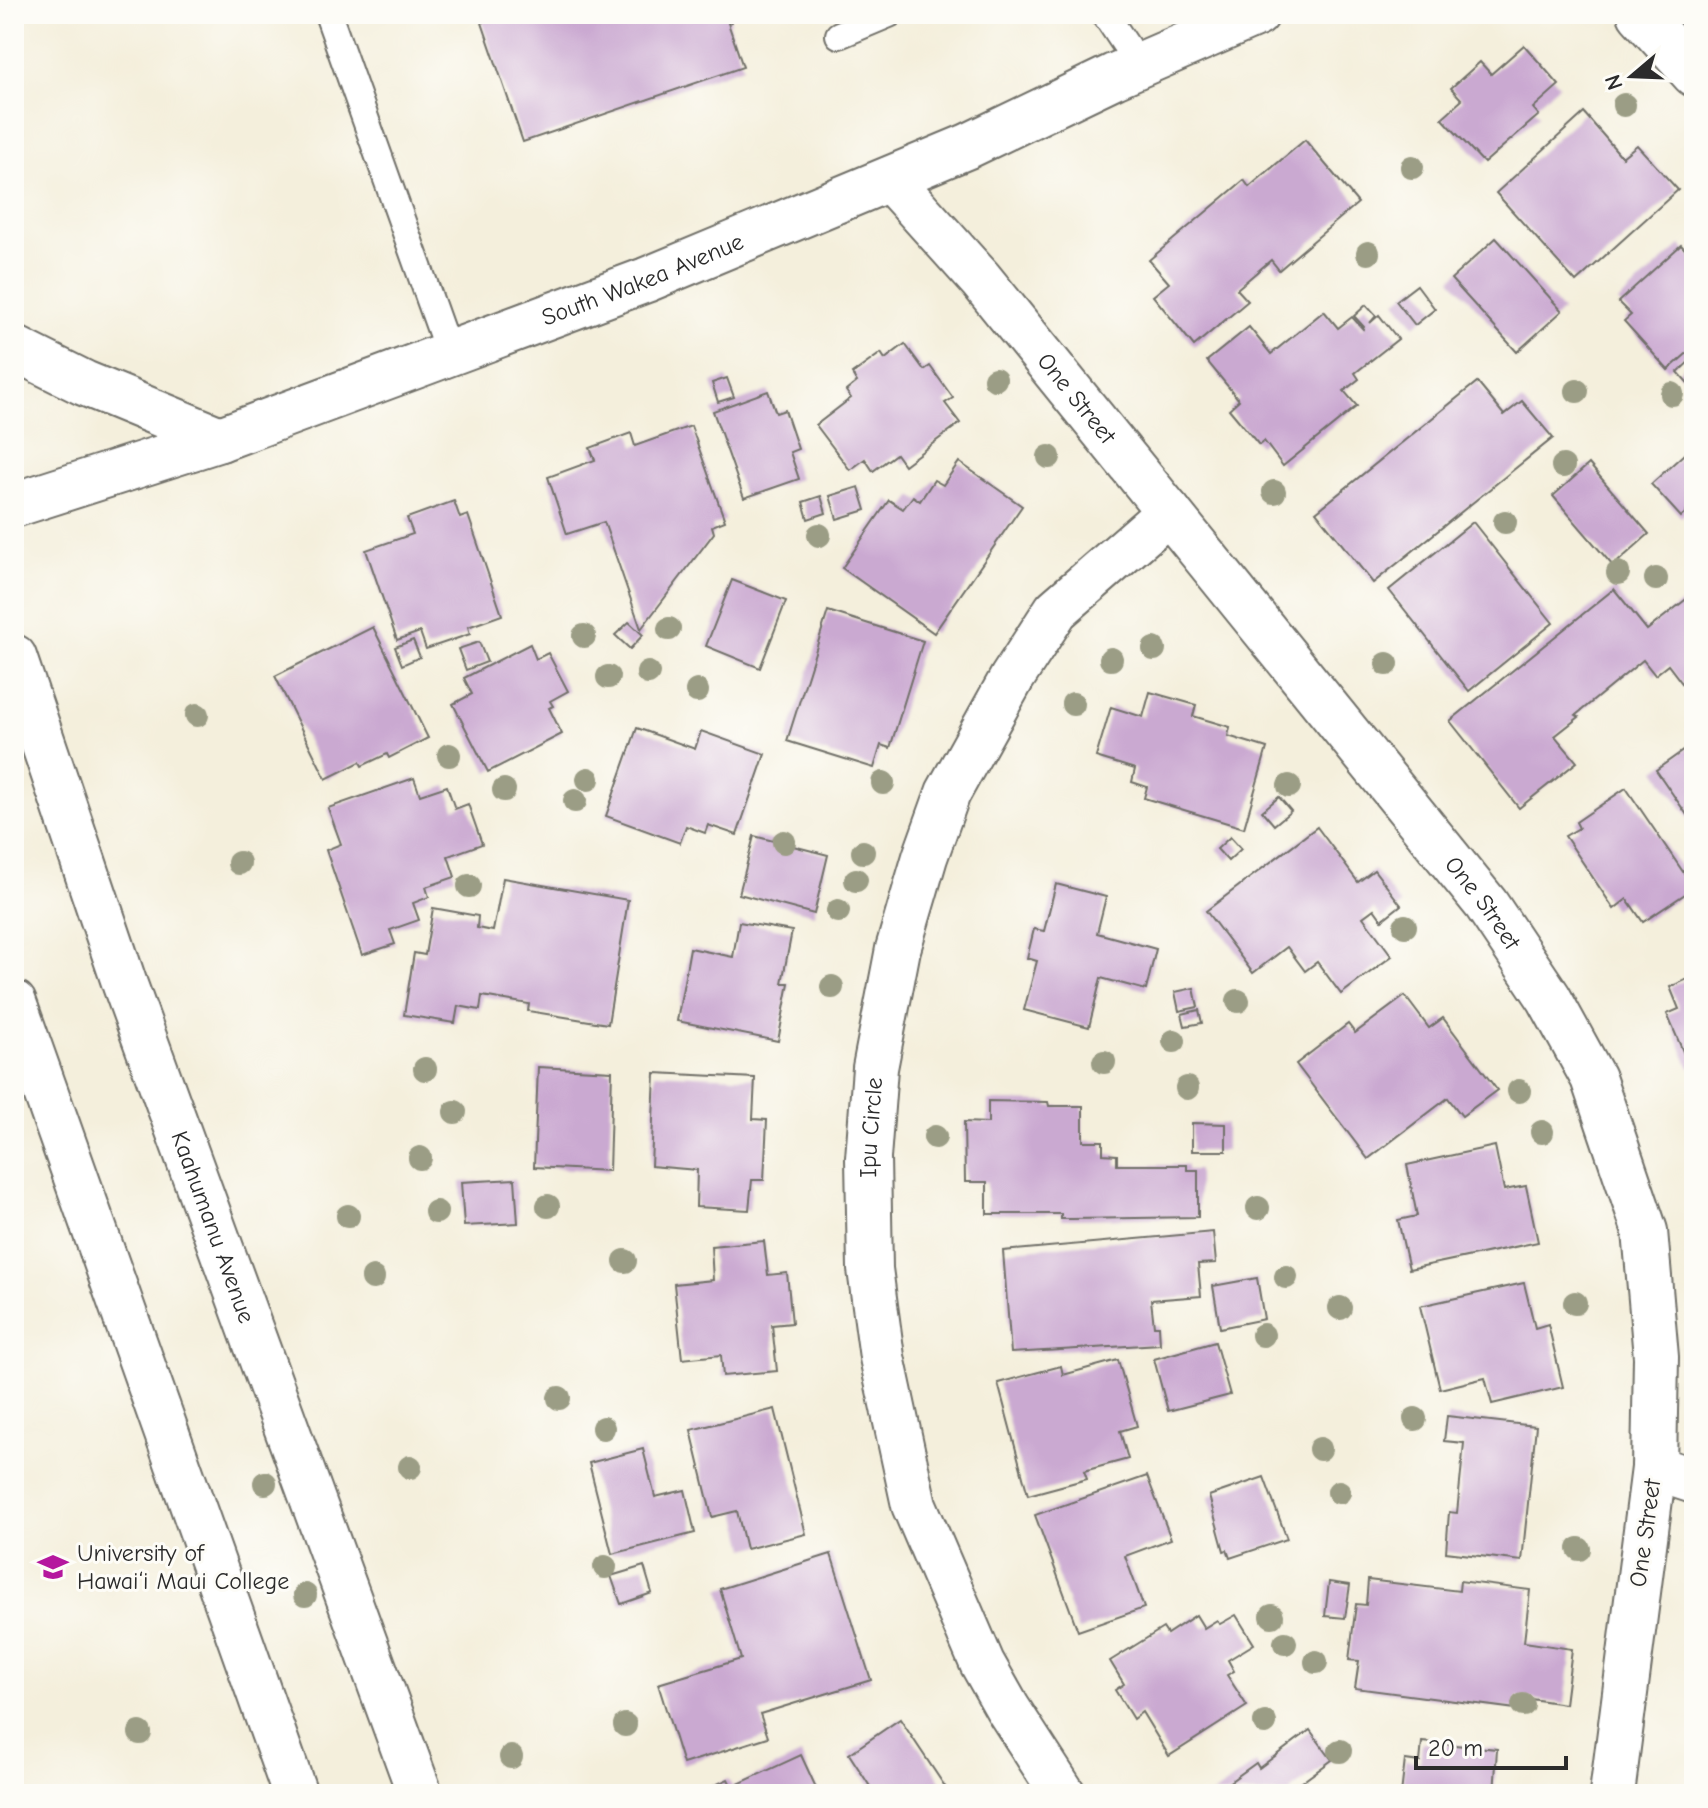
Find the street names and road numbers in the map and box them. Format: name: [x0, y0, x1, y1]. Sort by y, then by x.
street label: South Wakea Avenue: [538, 227, 748, 332]
street label: One Street: [1032, 347, 1123, 450]
street label: One Street: [1439, 851, 1527, 956]
street label: Ipu Circle: [854, 1076, 888, 1178]
street label: Kaahumanu Avenue: [165, 1127, 261, 1327]
street label: One Street: [1624, 1476, 1667, 1589]

